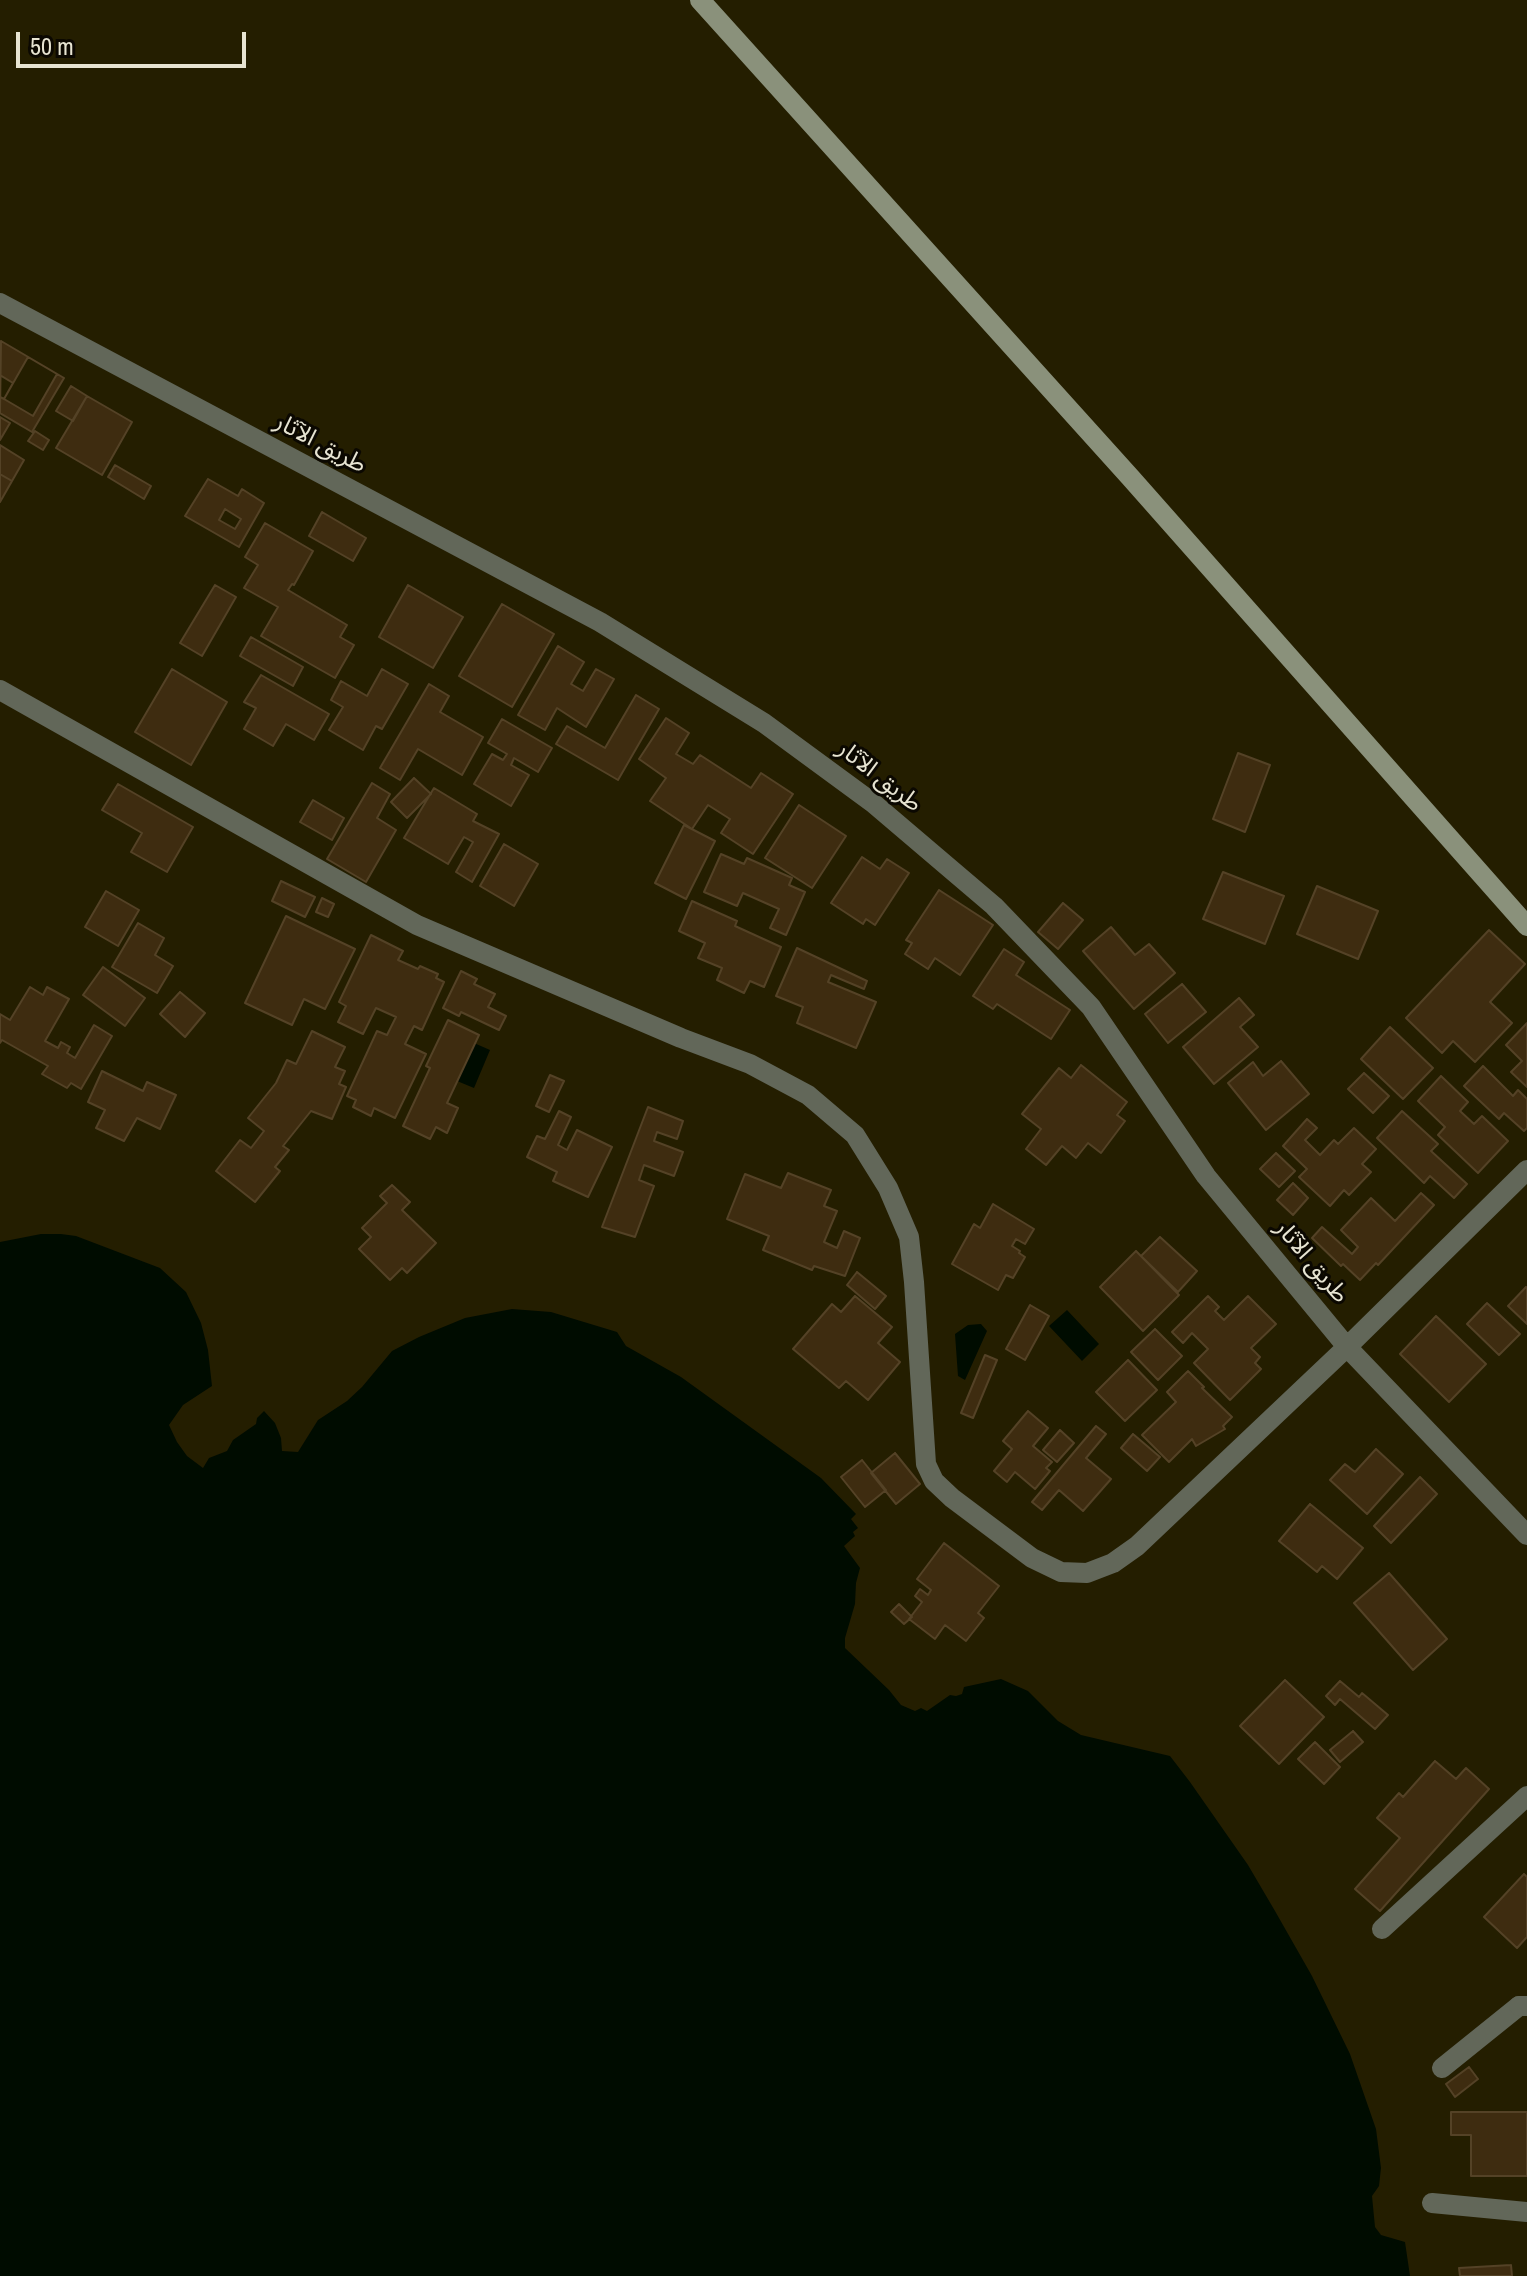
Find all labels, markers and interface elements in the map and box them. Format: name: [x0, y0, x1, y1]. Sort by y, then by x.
scale bar: [20, 16, 250, 66]
text: 50 m: [30, 30, 74, 62]
street label: طريق الآثار: [269, 408, 371, 480]
street label: طريق الآثار: [831, 735, 927, 819]
street label: طريق الآثار: [1268, 1215, 1354, 1309]

